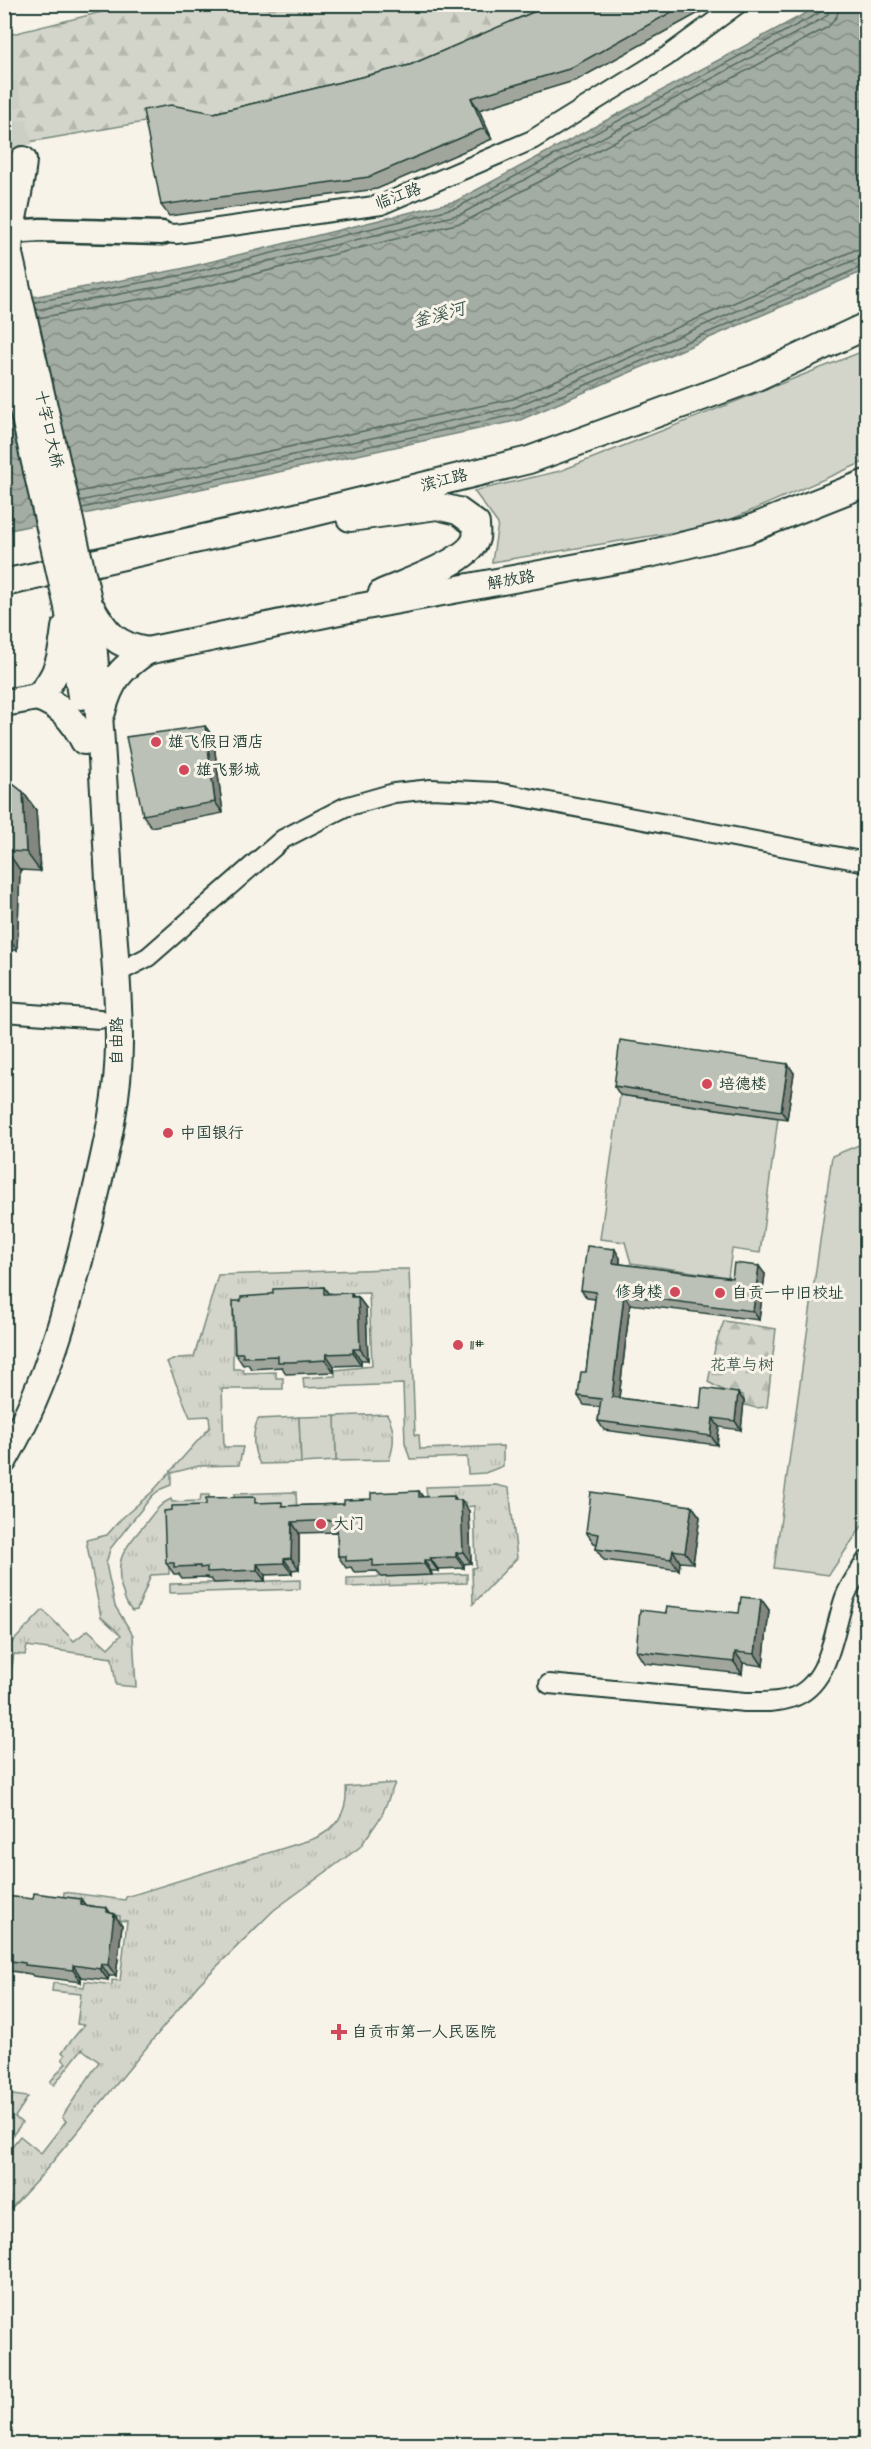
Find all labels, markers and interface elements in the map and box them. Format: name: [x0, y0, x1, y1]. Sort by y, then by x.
street label: 临江路: [372, 177, 424, 215]
water label: 釜溪河: [410, 295, 471, 334]
street label: 十字口大桥: [29, 388, 69, 470]
street label: 滨江路: [418, 464, 470, 496]
street label: 解放路: [485, 565, 537, 595]
place label: 雄飞假日酒店: [168, 731, 264, 753]
marker: 雄飞假日酒店: [149, 735, 163, 749]
place label: 雄飞影城: [196, 759, 260, 781]
marker: 雄飞影城: [177, 763, 191, 777]
street label: 自由路: [106, 1017, 128, 1065]
place label: 培德楼: [719, 1073, 767, 1095]
marker: 培德楼: [700, 1077, 714, 1091]
place label: 中国银行: [180, 1122, 244, 1144]
marker: 中国银行: [161, 1126, 175, 1140]
place label: 修身楼: [615, 1281, 663, 1303]
place label: 自贡一中旧校址: [732, 1282, 844, 1304]
marker: 修身楼: [668, 1285, 682, 1299]
marker: 自贡一中旧校址: [713, 1286, 727, 1300]
place label: 11#: [470, 1334, 485, 1356]
marker: 11#: [451, 1338, 465, 1352]
park label: 花草与树: [710, 1354, 774, 1376]
place label: 大门: [333, 1513, 365, 1535]
marker: 大门: [314, 1517, 328, 1531]
place label: 自贡市第一人民医院: [352, 2021, 496, 2043]
marker: 自贡市第一人民医院: [330, 2023, 348, 2041]

